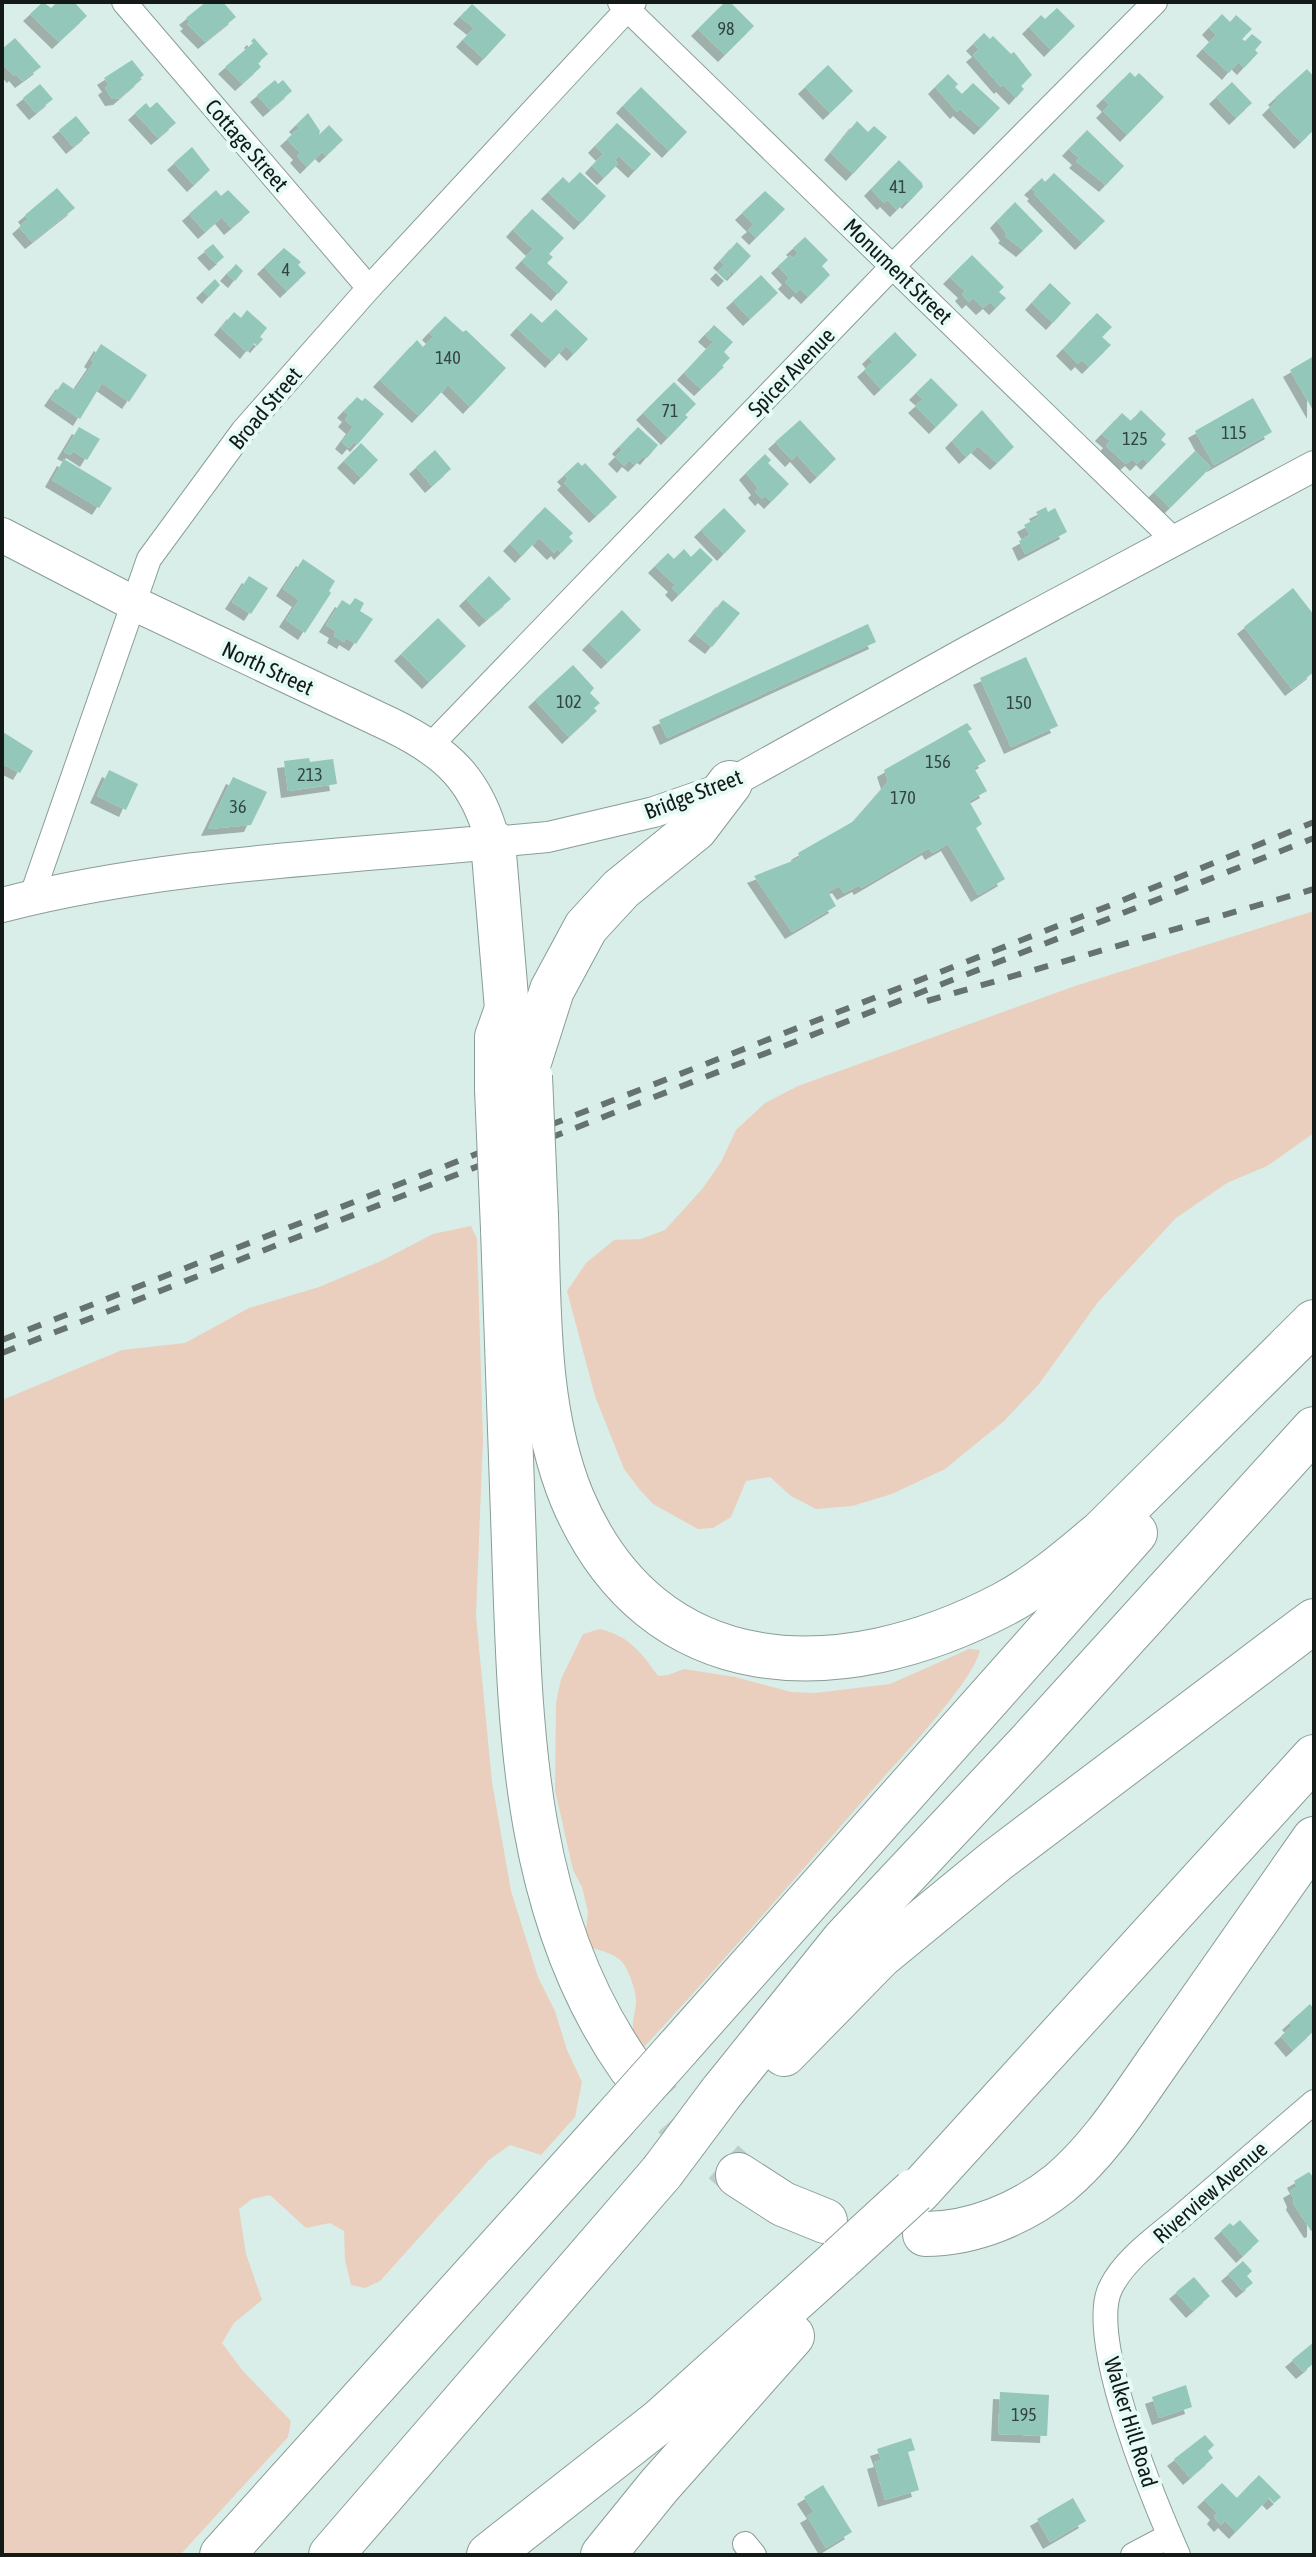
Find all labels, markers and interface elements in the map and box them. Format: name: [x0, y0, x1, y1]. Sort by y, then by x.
house number: 98: [718, 18, 734, 39]
street label: Cottage Street: [200, 94, 294, 196]
house number: 41: [890, 176, 906, 197]
street label: Monument Street: [838, 213, 958, 329]
house number: 4: [282, 259, 290, 280]
street label: Spicer Avenue: [742, 322, 840, 422]
house number: 140: [435, 347, 461, 368]
street label: Broad Street: [223, 362, 307, 454]
house number: 71: [662, 400, 678, 421]
house number: 115: [1221, 422, 1247, 443]
house number: 125: [1122, 428, 1148, 449]
street label: North Street: [218, 636, 318, 700]
house number: 102: [556, 691, 582, 712]
house number: 150: [1006, 692, 1032, 713]
house number: 156: [925, 751, 951, 772]
street label: Bridge Street: [640, 763, 746, 825]
house number: 213: [297, 764, 323, 785]
house number: 170: [890, 787, 916, 808]
house number: 36: [230, 796, 246, 817]
street label: Riverview Avenue: [1148, 2135, 1272, 2248]
street label: Walker Hill Road: [1099, 2354, 1163, 2490]
house number: 195: [1011, 2404, 1037, 2425]

